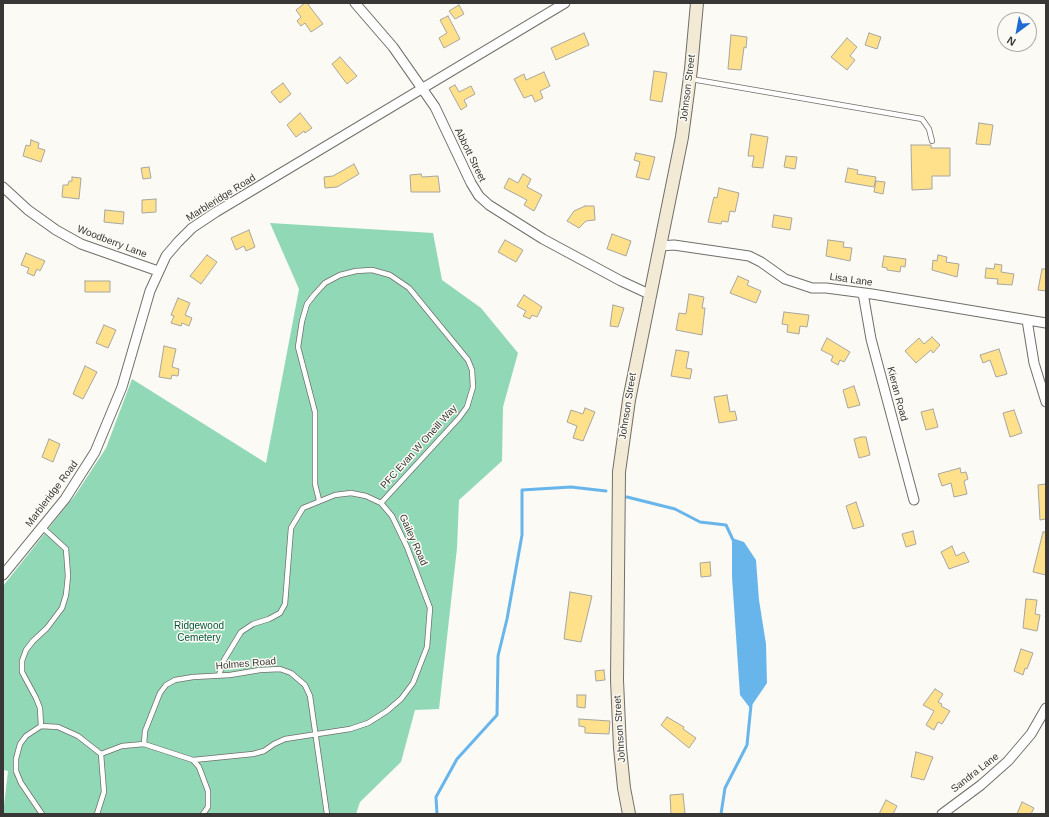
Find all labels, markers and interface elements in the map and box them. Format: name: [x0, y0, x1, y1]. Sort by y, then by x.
north arrow: [997, 12, 1037, 52]
text: N: [1005, 34, 1018, 49]
street label: Johnson Street: [678, 54, 698, 122]
street label: Abbott Street: [452, 126, 488, 184]
street label: Marbleridge Road: [184, 172, 258, 224]
street label: Woodberry Lane: [75, 223, 149, 261]
street label: Lisa Lane: [829, 271, 873, 289]
street label: Kieran Road: [884, 366, 910, 422]
street label: Johnson Street: [617, 372, 639, 440]
street label: PFC Evan W Oneill Way: [378, 403, 460, 491]
street label: Marbleridge Road: [23, 459, 81, 529]
street label: Gailey Road: [396, 512, 430, 568]
park label: Ridgewood Cemetery: [174, 620, 224, 644]
street label: Holmes Road: [215, 655, 277, 673]
street label: Johnson Street: [612, 695, 628, 763]
street label: Sandra Lane: [949, 751, 1001, 795]

